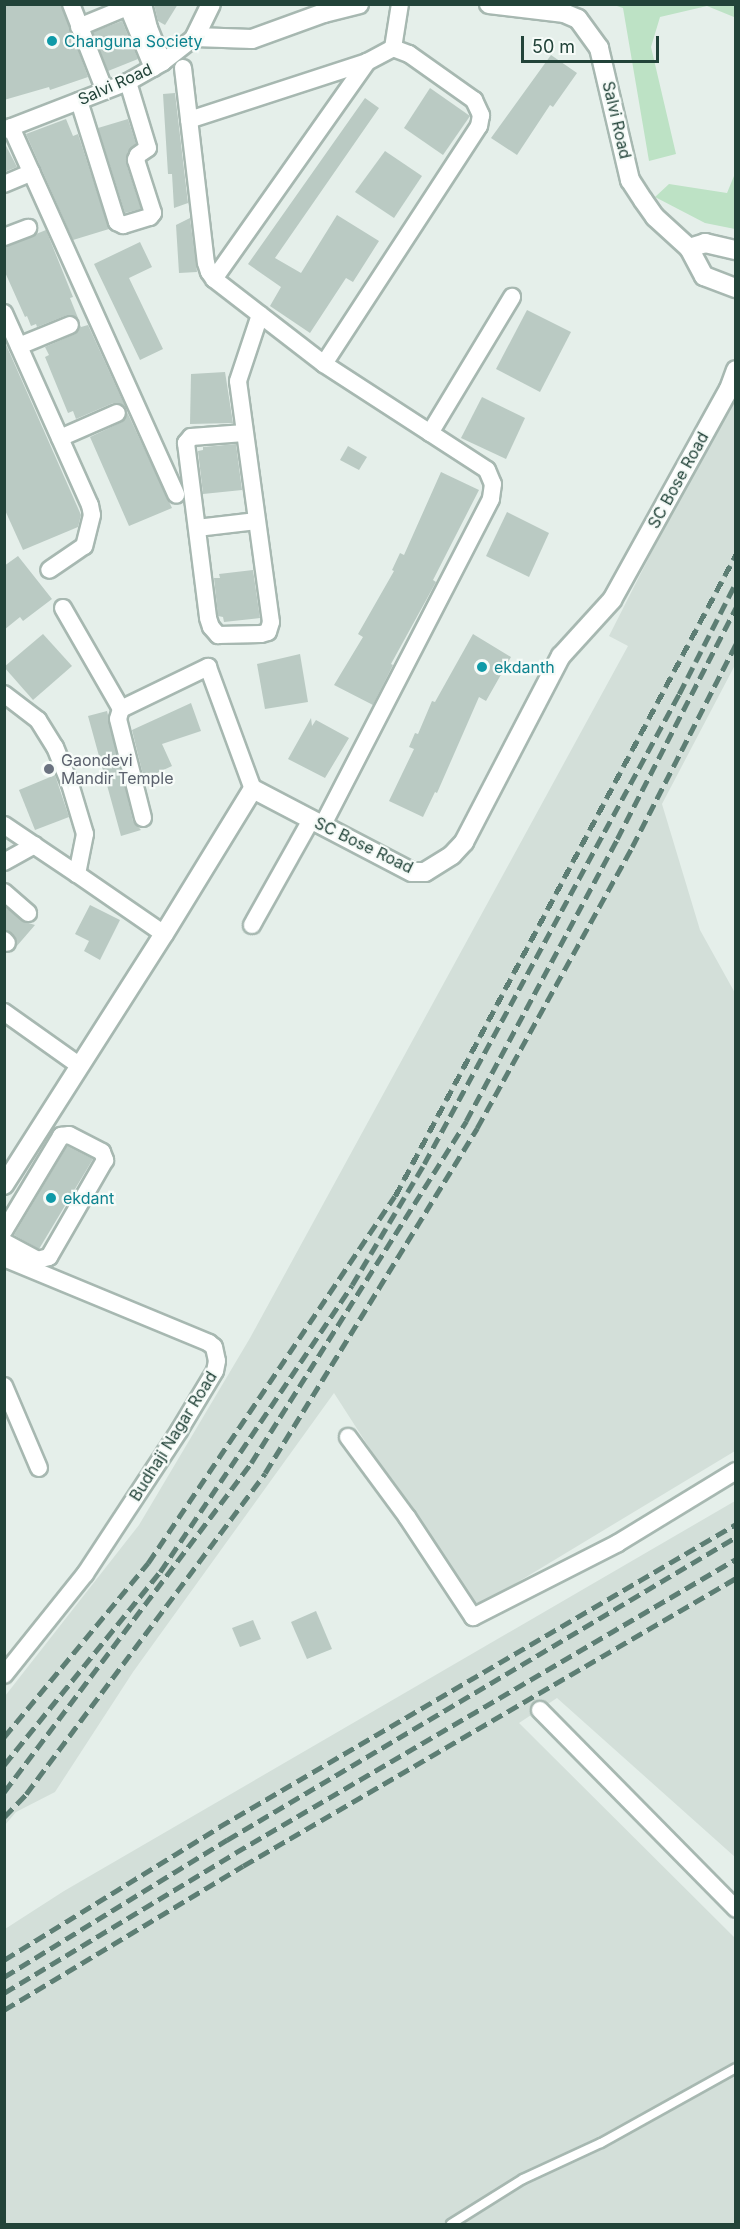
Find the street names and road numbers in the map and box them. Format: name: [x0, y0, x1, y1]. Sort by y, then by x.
street label: Salvi Road: [75, 59, 155, 109]
street label: Salvi Road: [599, 79, 635, 161]
street label: SC Bose Road: [644, 428, 712, 532]
street label: SC Bose Road: [312, 813, 416, 877]
street label: Budhaji Nagar Road: [125, 1368, 221, 1504]

